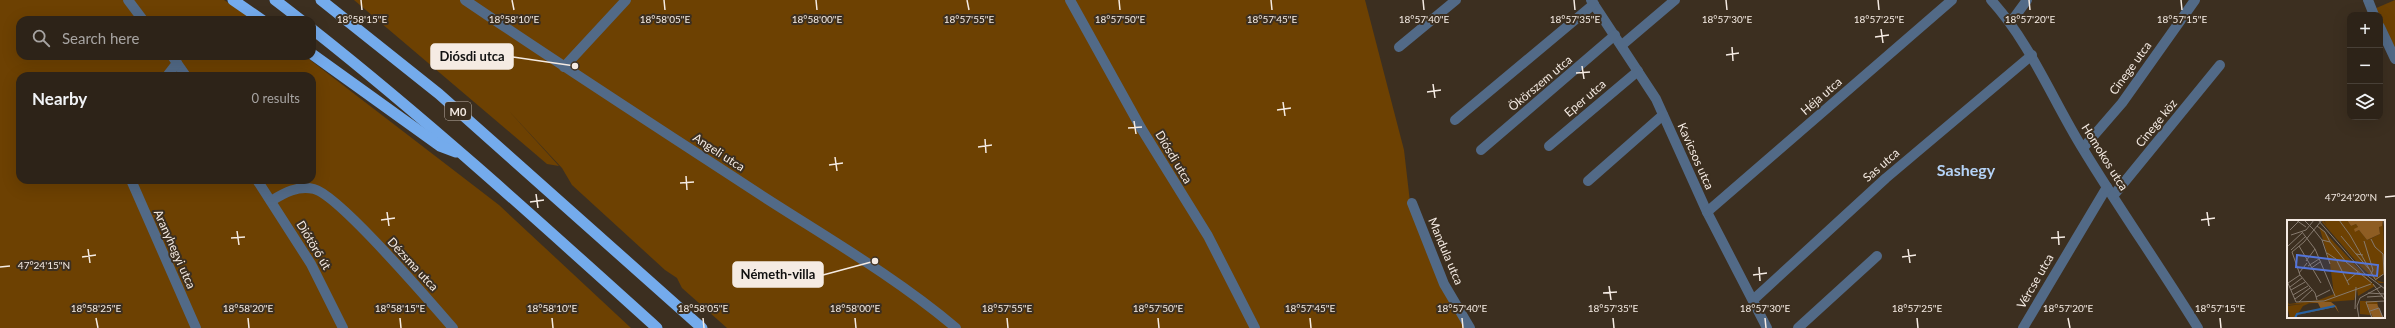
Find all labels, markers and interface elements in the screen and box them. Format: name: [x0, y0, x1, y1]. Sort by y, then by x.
map controls: [2347, 12, 2383, 120]
button: +: [2347, 12, 2383, 48]
text: 18°58'15"E: [337, 13, 387, 25]
text: 18°58'10"E: [489, 13, 539, 25]
text: 18°58'05"E: [640, 13, 690, 25]
text: 18°58'00"E: [792, 13, 842, 25]
text: 18°57'55"E: [944, 13, 994, 25]
text: 18°57'50"E: [1095, 13, 1145, 25]
text: 18°57'45"E: [1247, 13, 1297, 25]
text: 18°57'40"E: [1399, 13, 1449, 25]
text: 18°57'35"E: [1550, 13, 1600, 25]
text: 18°57'30"E: [1702, 13, 1752, 25]
text: 18°57'25"E: [1854, 13, 1904, 25]
text: 18°57'20"E: [2005, 13, 2055, 25]
text: 18°57'15"E: [2157, 13, 2207, 25]
search box: [16, 16, 316, 60]
icon: search: [30, 27, 52, 49]
text: Search here: [62, 29, 139, 47]
street label: Cinege utca: [2106, 38, 2154, 98]
callout: Diósdi utca: [431, 44, 513, 69]
text: Diósdi utca: [439, 48, 505, 64]
button: −: [2347, 48, 2383, 84]
street label: Ökörszem utca: [1505, 52, 1575, 114]
street label: Héja utca: [1797, 74, 1845, 118]
street label: Eper utca: [1561, 76, 1609, 120]
button: layers: [2347, 84, 2383, 120]
text: Nearby: [32, 88, 87, 109]
text: 0 results: [252, 90, 300, 106]
street label: Cinege köz: [2132, 96, 2180, 150]
road number: M0: [445, 102, 471, 120]
street label: Kavicsos utca: [1675, 120, 1717, 192]
street label: Homokos utca: [2079, 121, 2131, 193]
street label: Diósdi utca: [1152, 128, 1196, 186]
street label: Angeli utca: [690, 130, 748, 174]
street label: Sas utca: [1860, 145, 1902, 185]
district label: Sashegy: [1937, 160, 1996, 179]
text: 47°24'20"N: [2325, 191, 2377, 203]
street label: Aranyhegyi utca: [151, 207, 199, 291]
street label: Mandula utca: [1425, 215, 1467, 287]
street label: Diótörő út: [293, 218, 335, 273]
inset map: [2287, 220, 2385, 318]
street label: Dézsma utca: [384, 234, 442, 294]
street label: Vércse utca: [2013, 251, 2057, 311]
text: 47°24'15"N: [18, 259, 70, 271]
callout: Németh-villa: [733, 262, 823, 287]
text: Németh-villa: [741, 266, 815, 282]
text: 18°58'25"E: [71, 302, 121, 314]
text: 18°58'20"E: [223, 302, 273, 314]
text: 18°58'15"E: [375, 302, 425, 314]
text: 18°58'10"E: [527, 302, 577, 314]
text: 18°58'05"E: [678, 302, 728, 314]
text: 18°58'00"E: [830, 302, 880, 314]
text: 18°57'55"E: [982, 302, 1032, 314]
text: 18°57'50"E: [1133, 302, 1183, 314]
text: 18°57'45"E: [1285, 302, 1335, 314]
text: 18°57'40"E: [1437, 302, 1487, 314]
text: 18°57'35"E: [1588, 302, 1638, 314]
text: 18°57'30"E: [1740, 302, 1790, 314]
text: 18°57'25"E: [1892, 302, 1942, 314]
text: 18°57'20"E: [2043, 302, 2093, 314]
text: 18°57'15"E: [2195, 302, 2245, 314]

